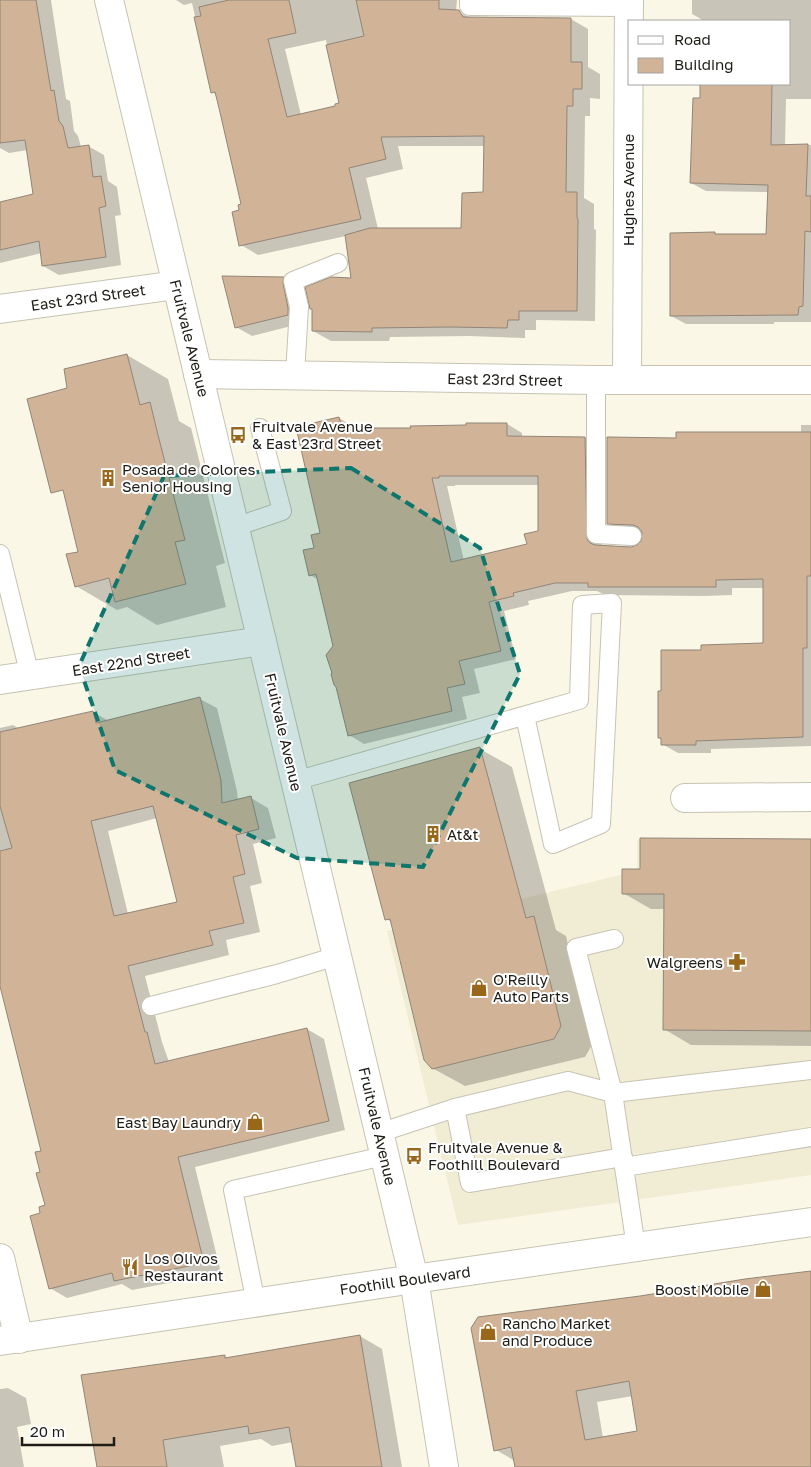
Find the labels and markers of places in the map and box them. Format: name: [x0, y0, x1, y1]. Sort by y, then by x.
place label: Fruitvale Avenue & East 23rd Street: [252, 417, 382, 452]
bus stop icon: Fruitvale Avenue & East 23rd Street: [228, 425, 248, 445]
place label: Posada de Colores Senior Housing: [122, 460, 255, 495]
building icon: Posada de Colores Senior Housing: [98, 468, 118, 488]
building icon: At&t: [423, 824, 443, 844]
place label: At&t: [447, 825, 479, 843]
pharmacy icon: Walgreens: [727, 952, 747, 972]
place label: Walgreens: [647, 953, 723, 971]
place label: O'Reilly Auto Parts: [493, 970, 569, 1005]
shop icon: O'Reilly Auto Parts: [469, 978, 489, 998]
shop icon: East Bay Laundry: [245, 1112, 265, 1132]
place label: East Bay Laundry: [116, 1113, 242, 1131]
place label: Fruitvale Avenue & Foothill Boulevard: [428, 1138, 562, 1173]
bus stop icon: Fruitvale Avenue & Foothill Boulevard: [404, 1146, 424, 1166]
place label: Los Olivos Restaurant: [144, 1249, 224, 1284]
restaurant icon: Los Olivos Restaurant: [120, 1257, 140, 1277]
shop icon: Boost Mobile: [753, 1279, 773, 1299]
place label: Boost Mobile: [655, 1280, 749, 1298]
place label: Rancho Market and Produce: [502, 1314, 610, 1349]
shop icon: Rancho Market and Produce: [478, 1322, 498, 1342]

